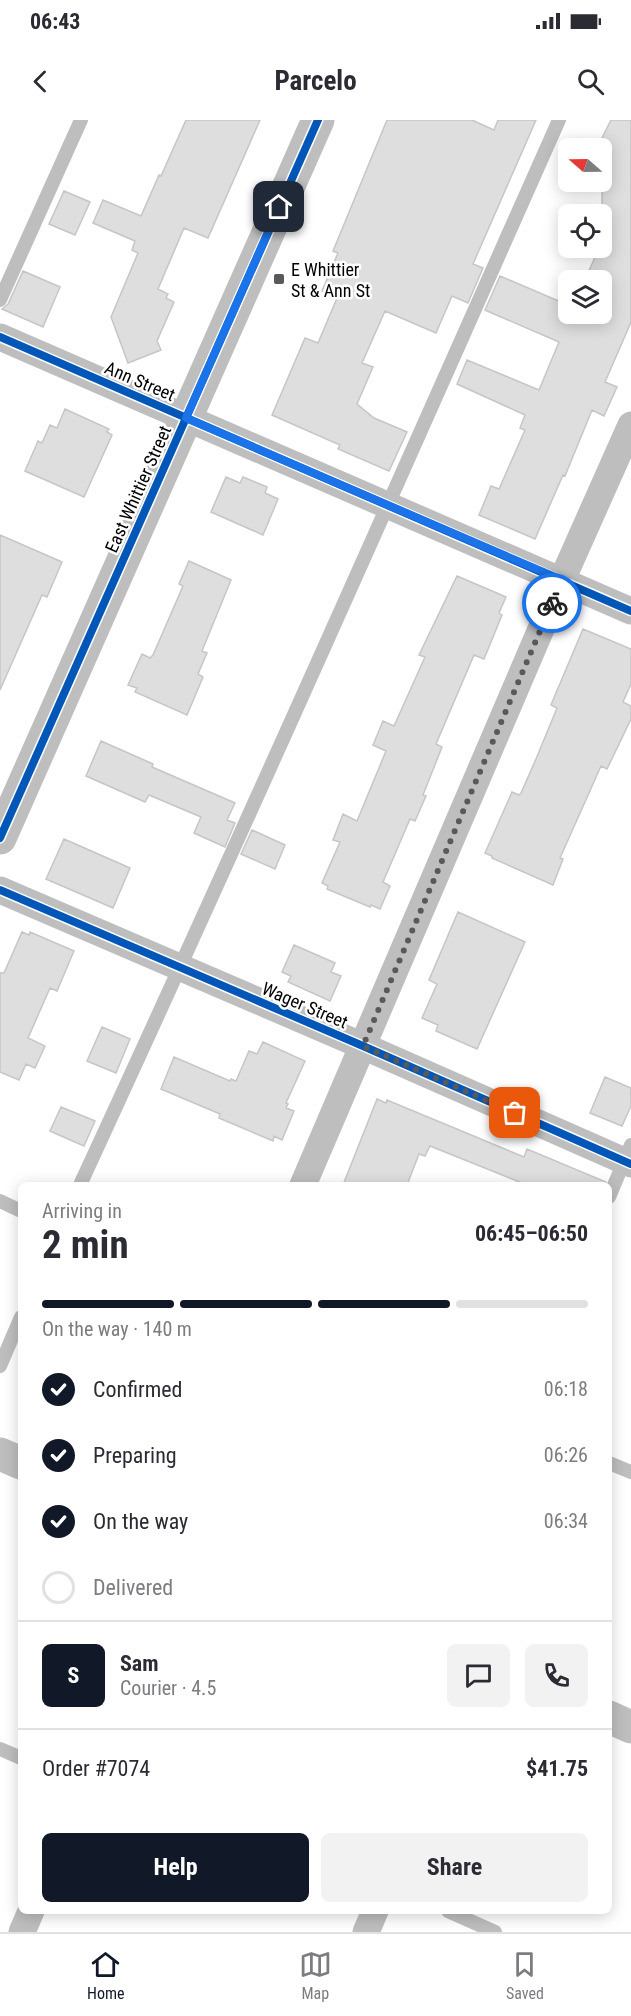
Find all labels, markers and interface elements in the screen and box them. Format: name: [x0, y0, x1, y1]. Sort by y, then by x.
text: 06:43: [30, 9, 81, 34]
icon: back: [24, 65, 57, 98]
text: Parcelo: [274, 65, 357, 97]
icon: search: [574, 65, 607, 98]
north arrow: [558, 138, 612, 192]
map controls: [558, 138, 612, 324]
pin: [253, 181, 304, 232]
icon: home: [262, 190, 295, 223]
button: locate: [558, 204, 612, 258]
place label: E Whittier St & Ann St: [291, 259, 370, 301]
button: layers: [558, 270, 612, 324]
marker: E Whittier St & Ann St: [272, 272, 286, 286]
street label: Ann Street: [102, 357, 178, 405]
street label: East Whittier Street: [101, 422, 175, 556]
courier: [522, 573, 582, 633]
icon: bike: [536, 587, 569, 620]
street label: Wager Street: [259, 978, 351, 1032]
pin: [489, 1087, 540, 1138]
icon: bag: [498, 1096, 531, 1129]
text: Arriving in: [42, 1199, 122, 1223]
text: 06:45–06:50: [475, 1221, 588, 1246]
text: 2 min: [42, 1222, 129, 1268]
text: On the way · 140 m: [42, 1317, 192, 1341]
icon: check: [42, 1373, 75, 1406]
text: Confirmed: [93, 1377, 182, 1402]
text: 06:18: [544, 1377, 588, 1401]
icon: check: [42, 1439, 75, 1472]
text: Preparing: [93, 1443, 177, 1468]
text: 06:26: [544, 1443, 588, 1467]
icon: check: [42, 1505, 75, 1538]
text: On the way: [93, 1509, 188, 1534]
text: 06:34: [544, 1509, 588, 1533]
text: Delivered: [93, 1575, 173, 1600]
button: chat: [447, 1644, 510, 1707]
button: phone: [525, 1644, 588, 1707]
text: Sam: [120, 1651, 159, 1676]
text: S: [68, 1663, 79, 1688]
text: Courier · 4.5: [120, 1676, 216, 1700]
text: Order #7074: [42, 1756, 150, 1781]
text: $41.75: [526, 1756, 588, 1781]
button: Help: [42, 1833, 309, 1902]
button: Share: [321, 1833, 588, 1902]
tab: Home: [87, 1948, 125, 2003]
tab: Map: [299, 1948, 332, 2003]
tab: Saved: [506, 1948, 544, 2003]

